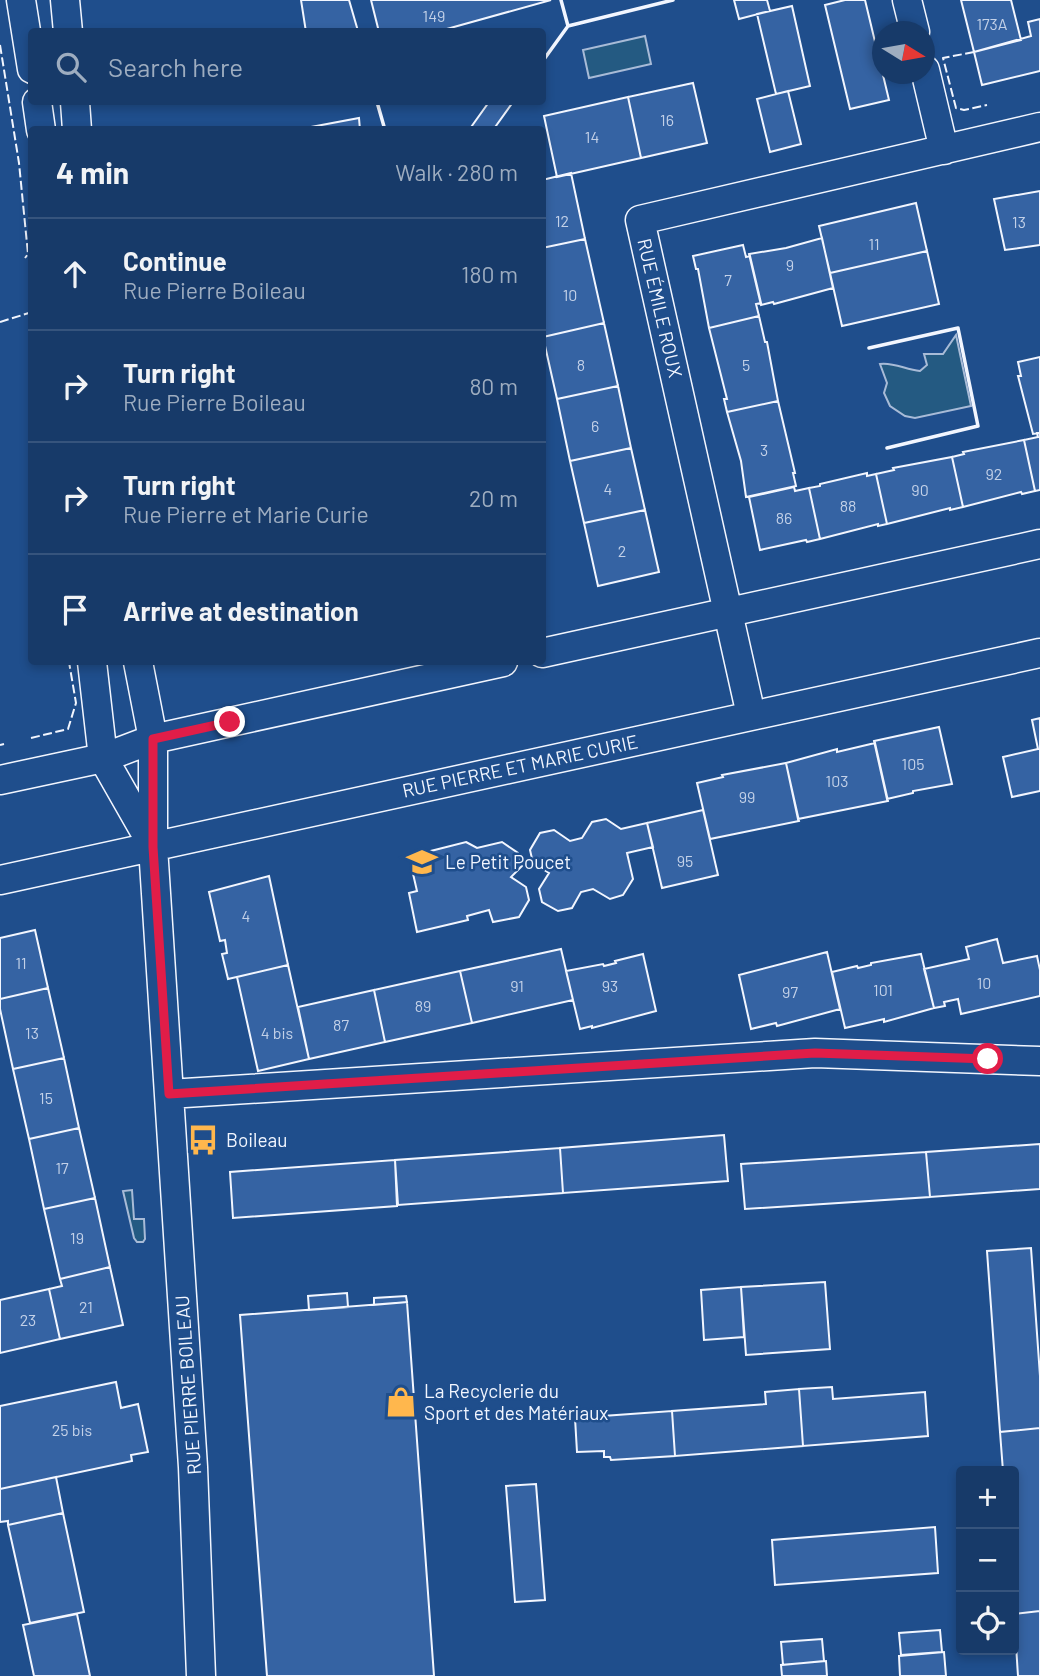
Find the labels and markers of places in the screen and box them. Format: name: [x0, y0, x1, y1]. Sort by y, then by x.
school or university icon: Le Petit Poucet: [405, 845, 439, 879]
place label: Le Petit Poucet: [445, 850, 571, 873]
bus stop icon: Boileau: [186, 1123, 220, 1157]
place label: Boileau: [226, 1128, 287, 1151]
place label: La Recyclerie du Sport et des Matériaux: [424, 1379, 608, 1424]
shop icon: La Recyclerie du Sport et des Matériaux: [384, 1385, 418, 1419]

